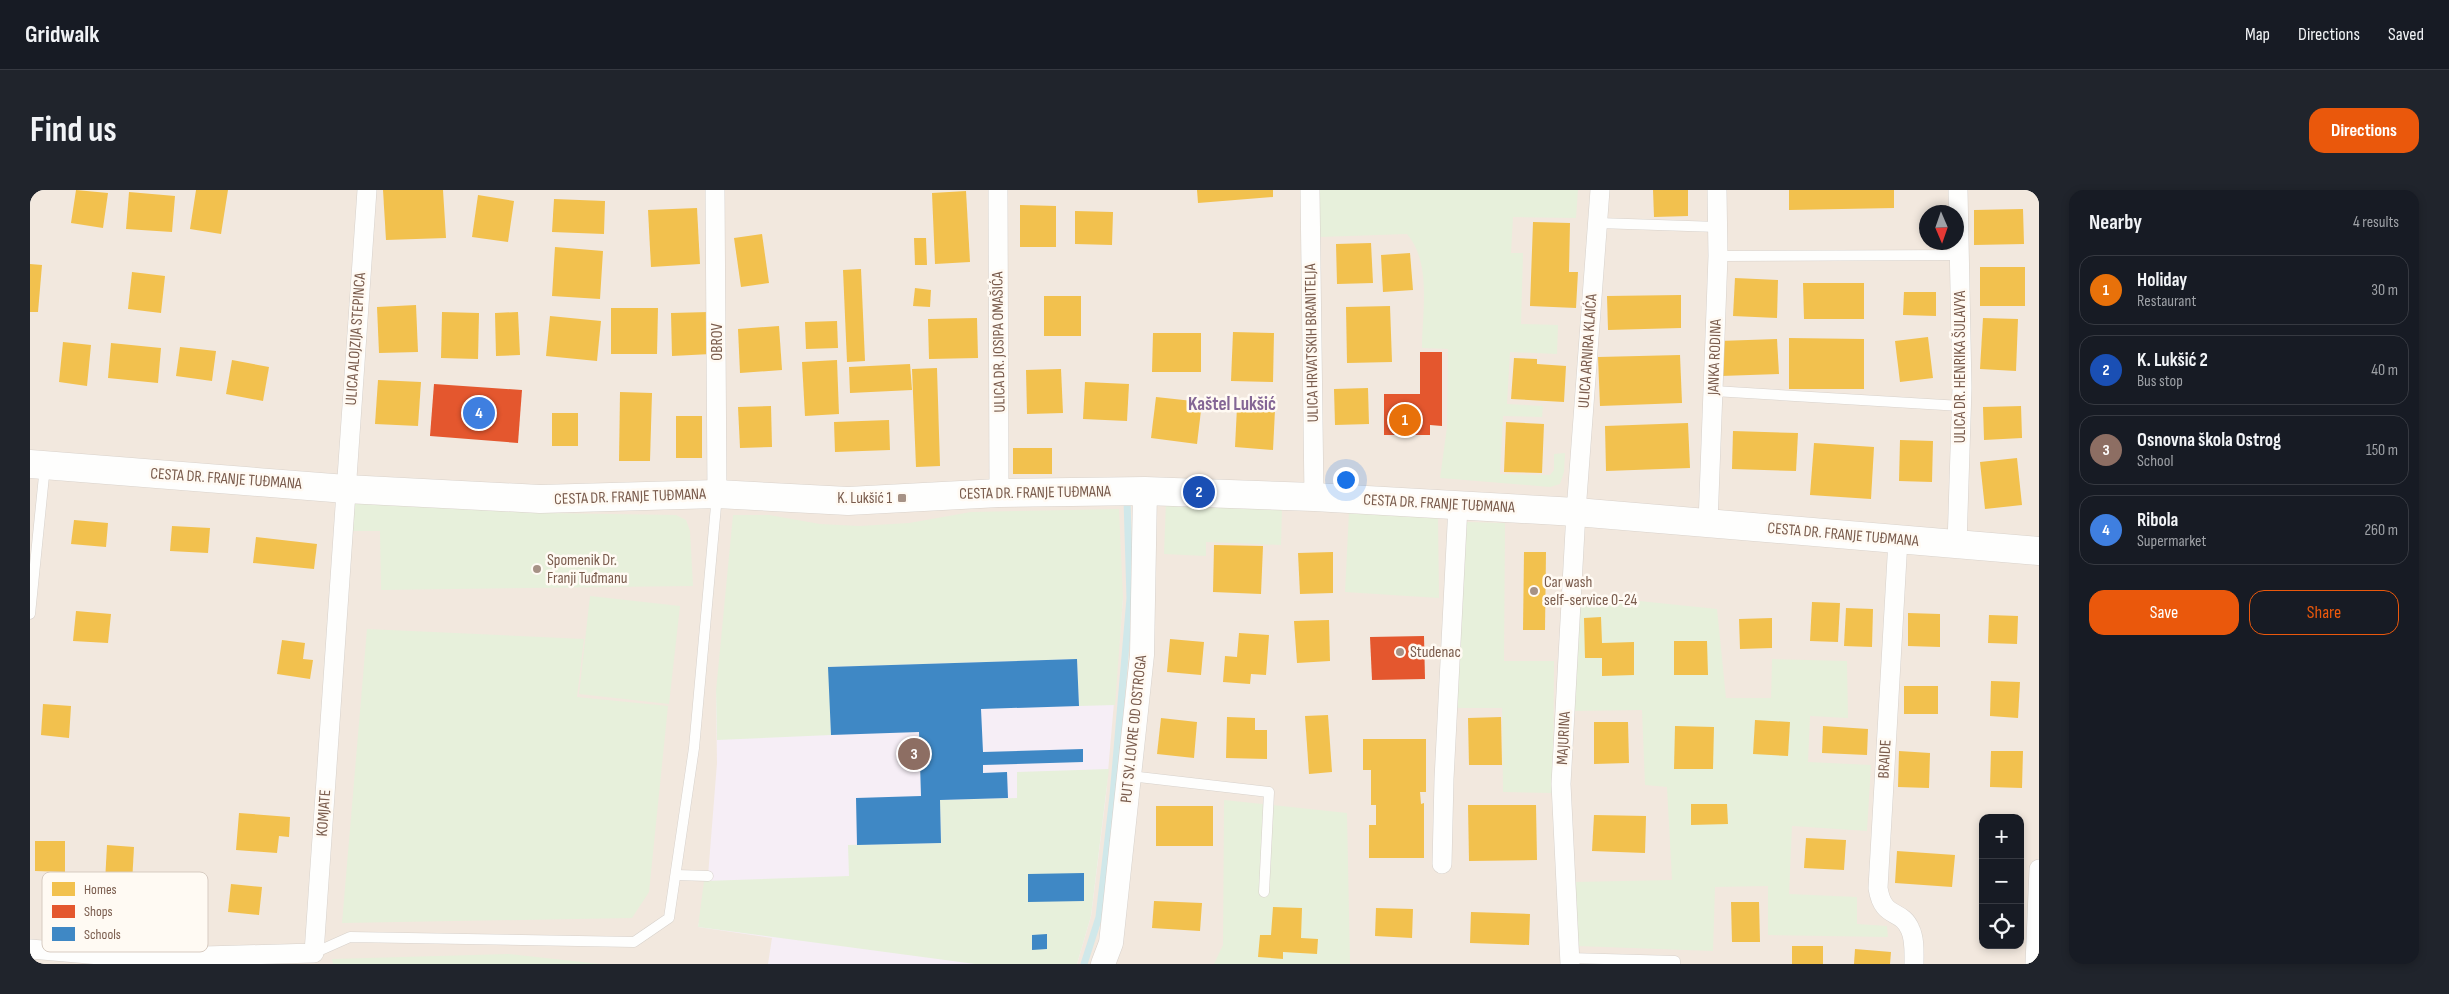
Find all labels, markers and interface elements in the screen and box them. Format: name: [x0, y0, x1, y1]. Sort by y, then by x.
text: Gridwalk: [25, 20, 99, 49]
text: Map: [2245, 24, 2270, 45]
text: Directions: [2298, 24, 2360, 45]
text: Saved: [2388, 24, 2424, 45]
button: Directions: [2309, 108, 2419, 153]
text: Find us: [30, 109, 117, 152]
north arrow: [1919, 205, 1964, 250]
text: Nearby: [2089, 210, 2142, 235]
text: 4 results: [2353, 213, 2399, 232]
street label: ULICA HRVATSKIH BRANITELJA: [1301, 263, 1323, 423]
text: Holiday: [2137, 269, 2187, 292]
street label: ULICA DR. JOSIPA OMAŠIĆA: [988, 271, 1010, 413]
street label: ULICA ALOJZIJA STEPINCA: [342, 272, 370, 406]
text: 1: [2103, 281, 2109, 300]
text: 30 m: [2371, 281, 2398, 300]
street label: ULICA DR. HENRIKA ŠULAVYA: [1951, 291, 1970, 443]
text: Restaurant: [2137, 292, 2196, 311]
street label: ULICA ARNIRA KLAIĆA: [1575, 293, 1601, 409]
street label: JANKA RODINA: [1704, 318, 1726, 396]
street label: OBROV: [708, 323, 727, 361]
text: K. Lukšić 2: [2137, 349, 2208, 372]
text: 2: [2102, 361, 2110, 380]
text: 40 m: [2371, 361, 2398, 380]
text: Bus stop: [2137, 372, 2183, 391]
district label: Kaštel Lukšić: [1188, 393, 1276, 416]
pin: 4: [463, 394, 495, 432]
pin: 1: [1389, 401, 1421, 439]
text: Osnovna škola Ostrog: [2137, 429, 2281, 452]
text: 3: [2102, 441, 2110, 460]
text: 150 m: [2366, 441, 2398, 460]
text: School: [2137, 452, 2173, 471]
street label: CESTA DR. FRANJE TUĐMANA: [150, 464, 303, 494]
your location: [1333, 467, 1359, 493]
pin: 2: [1183, 473, 1215, 511]
street label: CESTA DR. FRANJE TUĐMANA: [959, 482, 1111, 504]
street label: CESTA DR. FRANJE TUĐMANA: [554, 485, 706, 509]
place label: K. Lukšić 1: [837, 489, 892, 508]
street label: CESTA DR. FRANJE TUĐMANA: [1363, 491, 1515, 517]
marker: K. Lukšić 1: [896, 492, 908, 504]
text: Ribola: [2137, 509, 2178, 532]
street label: CESTA DR. FRANJE TUĐMANA: [1767, 519, 1920, 551]
text: 4: [2102, 521, 2110, 540]
text: 260 m: [2364, 521, 2398, 540]
text: Supermarket: [2137, 532, 2206, 551]
place label: Spomenik Dr. Franji Tuđmanu: [547, 551, 627, 588]
marker: Spomenik Dr. Franji Tuđmanu: [531, 563, 543, 575]
place label: Car wash self-service 0-24: [1544, 573, 1637, 610]
marker: Car wash self-service 0-24: [1528, 585, 1540, 597]
button: Save: [2089, 590, 2239, 635]
button: Share: [2249, 590, 2399, 635]
place label: Studenac: [1410, 643, 1461, 662]
marker: Studenac: [1394, 646, 1406, 658]
street label: PUT SV. LOVRE OD OSTROGA: [1117, 654, 1151, 804]
street label: MAJURINA: [1553, 711, 1575, 765]
pin: 3: [898, 735, 930, 773]
street label: BRAIDE: [1874, 739, 1896, 779]
street label: KOMJATE: [313, 789, 335, 837]
map controls: [1979, 814, 2024, 949]
button: +: [1979, 814, 2024, 859]
button: −: [1979, 859, 2024, 904]
legend: [42, 872, 208, 952]
text: Homes: [84, 881, 117, 898]
text: Shops: [84, 903, 113, 920]
button: locate: [1979, 904, 2024, 949]
text: Schools: [84, 926, 121, 943]

